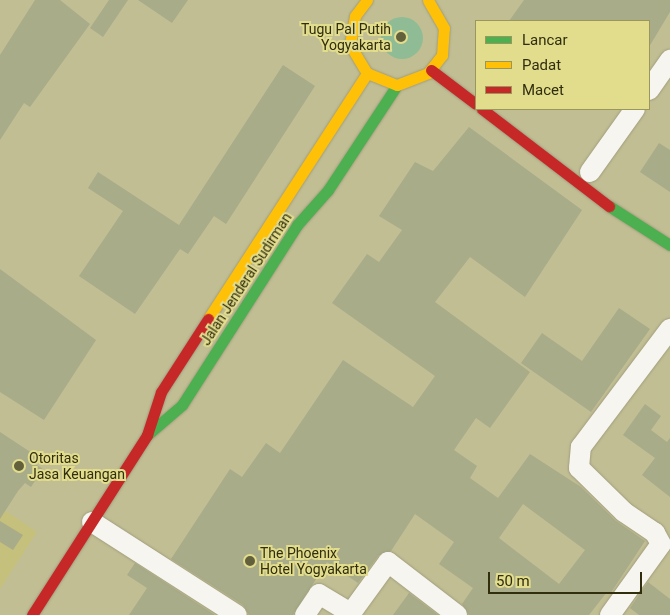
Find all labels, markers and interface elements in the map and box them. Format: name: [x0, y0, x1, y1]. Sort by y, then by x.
legend: [475, 20, 650, 110]
place label: Tugu Pal Putih Yogyakarta: [301, 21, 391, 54]
marker: Tugu Pal Putih Yogyakarta: [395, 31, 407, 43]
text: Lancar: [522, 31, 568, 49]
text: Padat: [522, 56, 561, 74]
text: Macet: [522, 81, 564, 99]
street label: Jalan Jenderal Sudirman: [197, 210, 295, 348]
place label: Otoritas Jasa Keuangan: [29, 450, 125, 482]
marker: Otoritas Jasa Keuangan: [13, 460, 25, 472]
place label: The Phoenix Hotel Yogyakarta: [260, 545, 367, 578]
marker: The Phoenix Hotel Yogyakarta: [244, 555, 256, 567]
scale bar: [490, 562, 644, 594]
text: 50 m: [496, 572, 530, 590]

